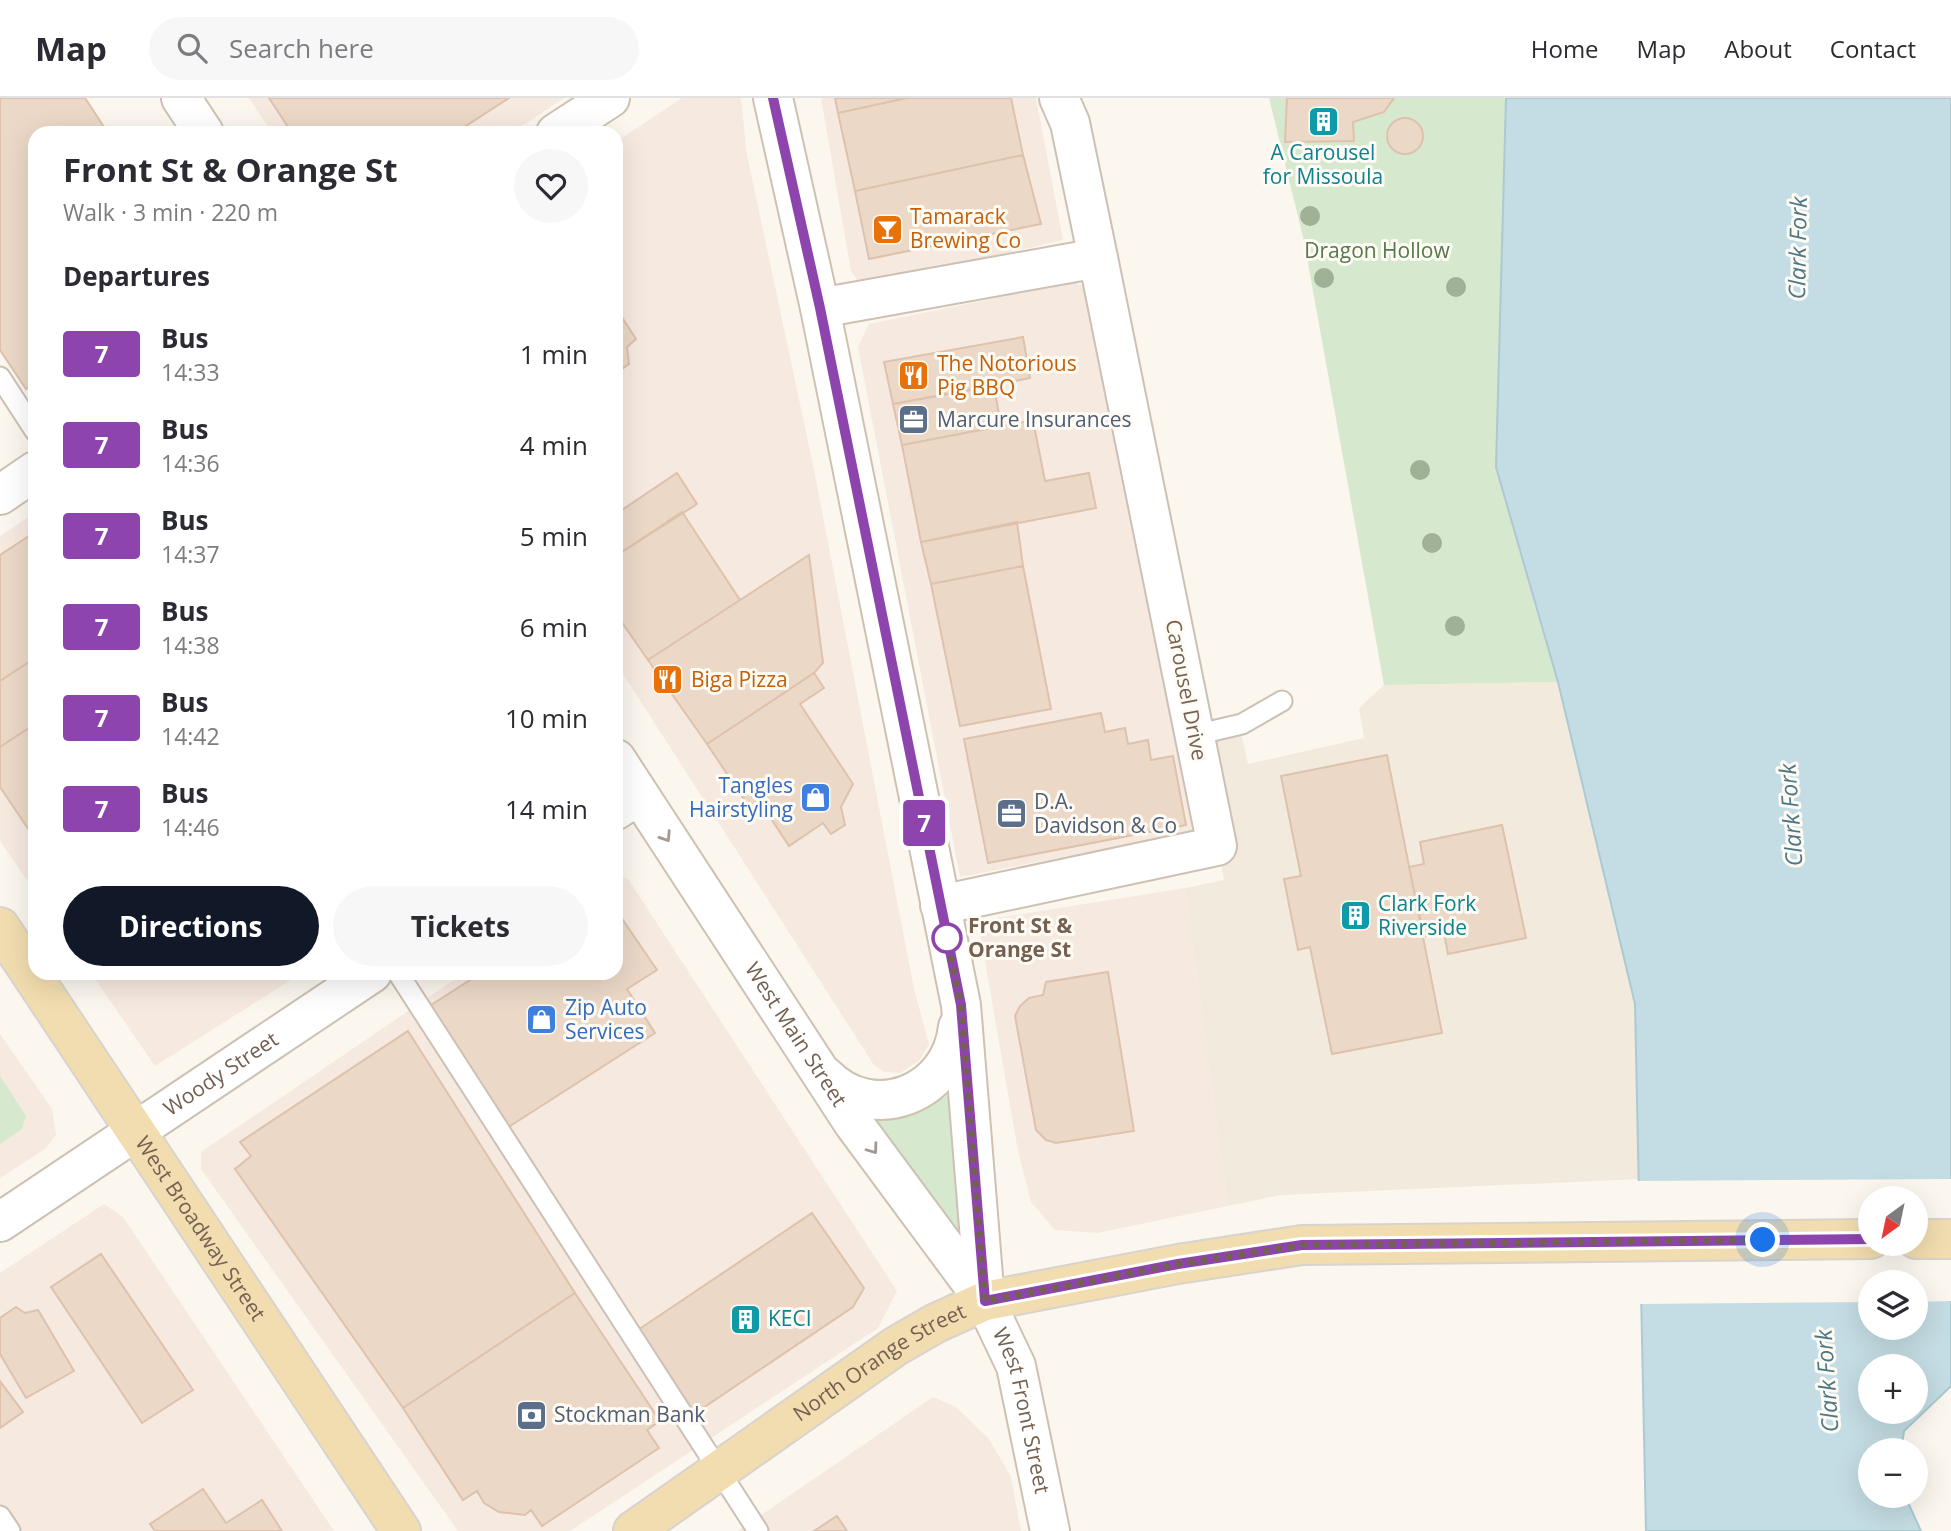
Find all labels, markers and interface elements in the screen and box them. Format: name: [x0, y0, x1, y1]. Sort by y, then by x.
search box: [149, 17, 639, 80]
text: Map: [35, 26, 107, 71]
icon: search: [173, 29, 211, 67]
text: Search here: [229, 30, 374, 66]
text: Home: [1531, 32, 1599, 65]
text: Map: [1637, 32, 1686, 65]
text: About: [1724, 32, 1792, 65]
text: Contact: [1830, 32, 1916, 65]
building icon: A Carousel for Missoula: [1306, 104, 1340, 138]
place label: A Carousel for Missoula: [1263, 138, 1383, 190]
text: Front St & Orange St: [63, 147, 398, 192]
button: heart: [514, 149, 588, 223]
text: Walk · 3 min · 220 m: [63, 196, 278, 228]
water label: Clark Fork: [1780, 196, 1814, 300]
place label: Tamarack Brewing Co: [910, 202, 1021, 254]
bar icon: Tamarack Brewing Co: [870, 212, 904, 246]
park label: Dragon Hollow: [1304, 236, 1450, 264]
text: Departures: [63, 258, 210, 294]
text: Bus: [161, 320, 208, 356]
text: 1 min: [520, 336, 588, 372]
text: 7: [95, 337, 108, 370]
place label: The Notorious Pig BBQ: [937, 349, 1077, 401]
text: 14:33: [161, 356, 220, 388]
restaurant icon: The Notorious Pig BBQ: [897, 359, 931, 393]
office icon: Marcure Insurances: [897, 403, 931, 437]
place label: Marcure Insurances: [937, 405, 1132, 433]
text: Bus: [161, 411, 208, 447]
text: 4 min: [520, 427, 588, 463]
text: 7: [95, 428, 108, 461]
text: 14:36: [161, 447, 220, 479]
text: Bus: [161, 502, 208, 538]
text: 5 min: [520, 518, 588, 554]
text: 7: [95, 519, 108, 552]
text: 14:37: [161, 538, 220, 570]
text: Bus: [161, 593, 208, 629]
text: 6 min: [520, 609, 588, 645]
text: 7: [95, 610, 108, 643]
street label: Carousel Drive: [1160, 617, 1214, 763]
text: 14:38: [161, 629, 220, 661]
restaurant icon: Biga Pizza: [651, 663, 685, 697]
place label: Biga Pizza: [691, 665, 788, 693]
text: Bus: [161, 684, 208, 720]
text: 10 min: [505, 700, 588, 736]
text: 7: [95, 701, 108, 734]
text: 14:42: [161, 720, 220, 752]
water label: Clark Fork: [1770, 762, 1810, 868]
place label: Tangles Hairstyling: [689, 771, 793, 823]
text: Bus: [161, 775, 208, 811]
shop icon: Tangles Hairstyling: [799, 781, 833, 815]
place label: D.A. Davidson & Co: [1034, 787, 1177, 839]
text: 14 min: [505, 791, 588, 827]
text: 7: [95, 792, 108, 825]
office icon: D.A. Davidson & Co: [994, 797, 1028, 831]
line badge: 7: [901, 800, 947, 846]
text: 7: [917, 806, 931, 839]
text: 14:46: [161, 811, 220, 843]
one-way arrow: [658, 829, 671, 842]
button: Directions: [63, 886, 319, 966]
button: Tickets: [333, 886, 588, 966]
place label: Clark Fork Riverside: [1378, 889, 1476, 941]
building icon: Clark Fork Riverside: [1338, 899, 1372, 933]
place label: Front St & Orange St: [968, 911, 1073, 963]
marker: Front St & Orange St: [932, 923, 962, 953]
street label: West Main Street: [739, 956, 854, 1112]
place label: Zip Auto Services: [565, 993, 647, 1045]
shop icon: Zip Auto Services: [525, 1003, 559, 1037]
street label: Woody Street: [158, 1025, 283, 1122]
street label: West Broadway Street: [130, 1130, 273, 1326]
one-way arrow: [865, 1142, 877, 1154]
north arrow: [1858, 1186, 1928, 1256]
map controls: [1858, 1186, 1928, 1508]
your location: [1745, 1222, 1780, 1257]
button: layers: [1858, 1270, 1928, 1340]
street label: North Orange Street: [787, 1297, 970, 1427]
building icon: KECI: [728, 1302, 762, 1336]
place label: KECI: [768, 1304, 812, 1332]
street label: West Front Street: [987, 1323, 1057, 1496]
water label: Clark Fork: [1806, 1328, 1846, 1434]
button: +: [1858, 1354, 1928, 1424]
bank icon: Stockman Bank: [514, 1398, 548, 1432]
place label: Stockman Bank: [554, 1400, 705, 1428]
button: −: [1858, 1438, 1928, 1508]

